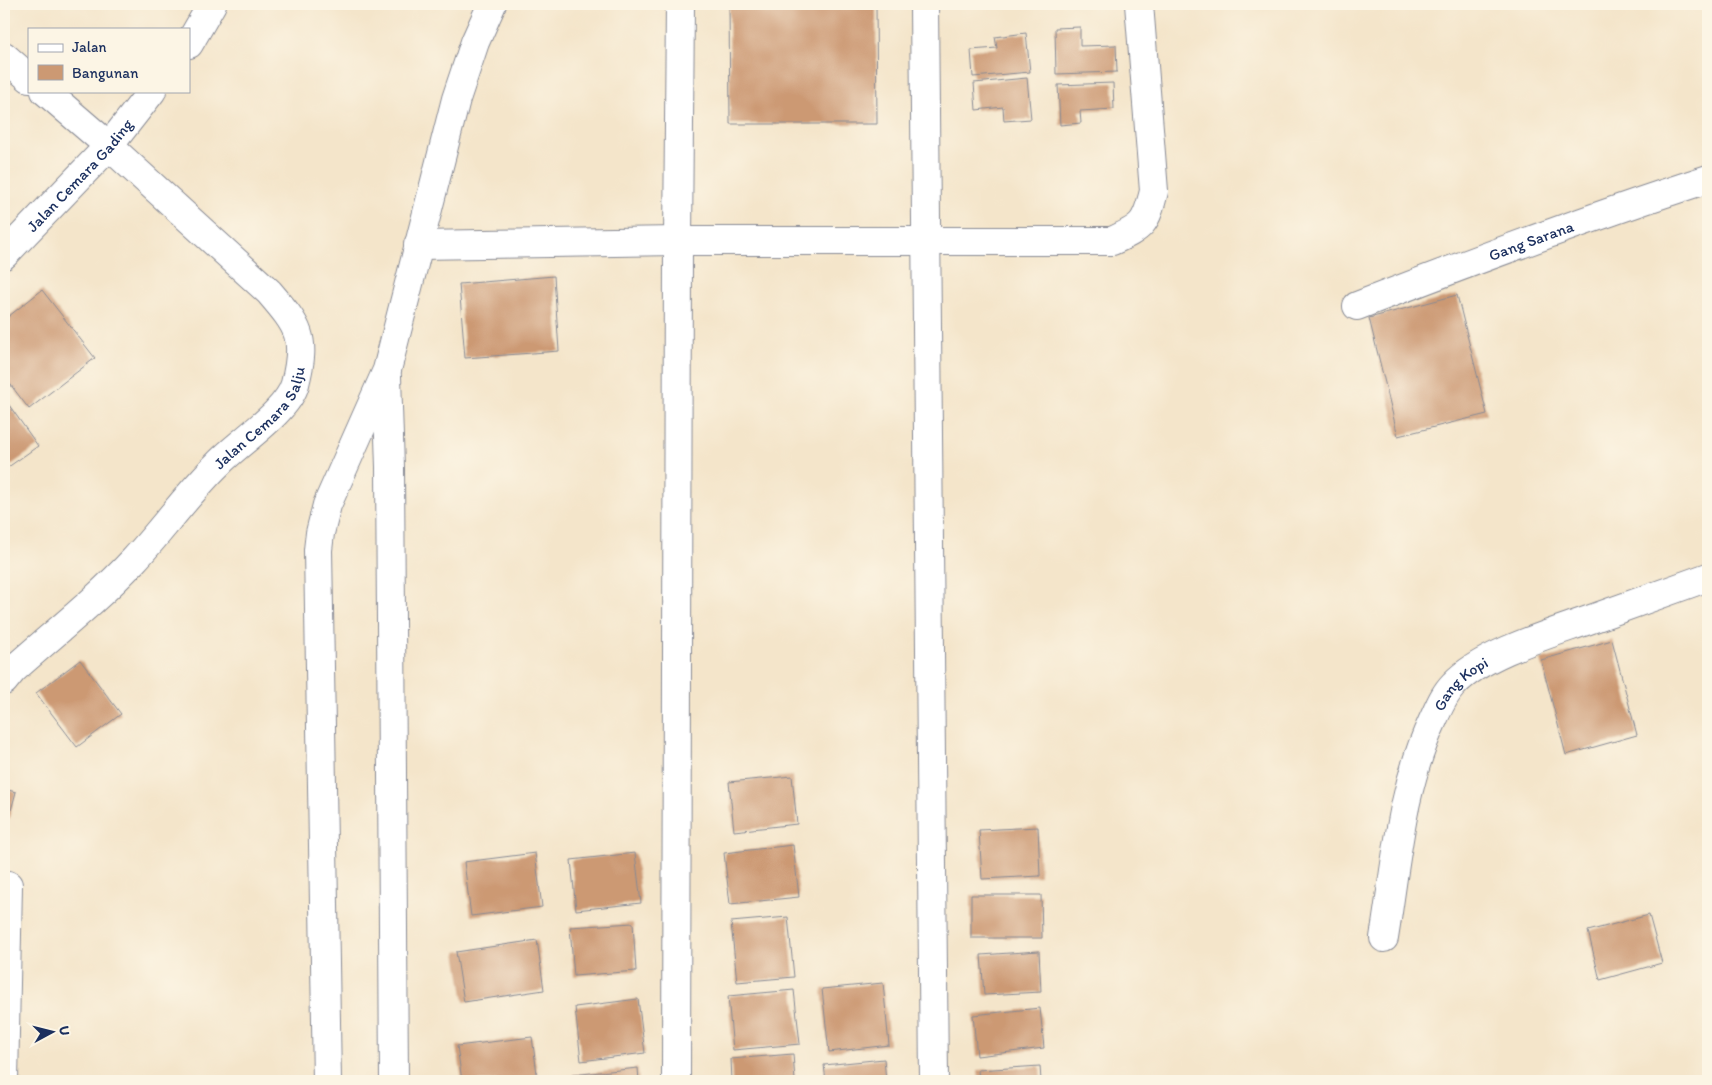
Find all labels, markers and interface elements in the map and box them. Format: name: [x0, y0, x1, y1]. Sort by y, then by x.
legend: [28, 28, 190, 92]
text: Jalan: [72, 38, 106, 56]
text: Bangunan: [72, 64, 139, 82]
street label: Jalan Cemara Gading: [22, 114, 137, 235]
street label: Gang Sarana: [1486, 216, 1577, 265]
street label: Jalan Cemara Salju: [209, 365, 308, 473]
street label: Gang Kopi: [1429, 652, 1491, 714]
north arrow: [28, 1008, 78, 1058]
text: U: [55, 1025, 73, 1036]

